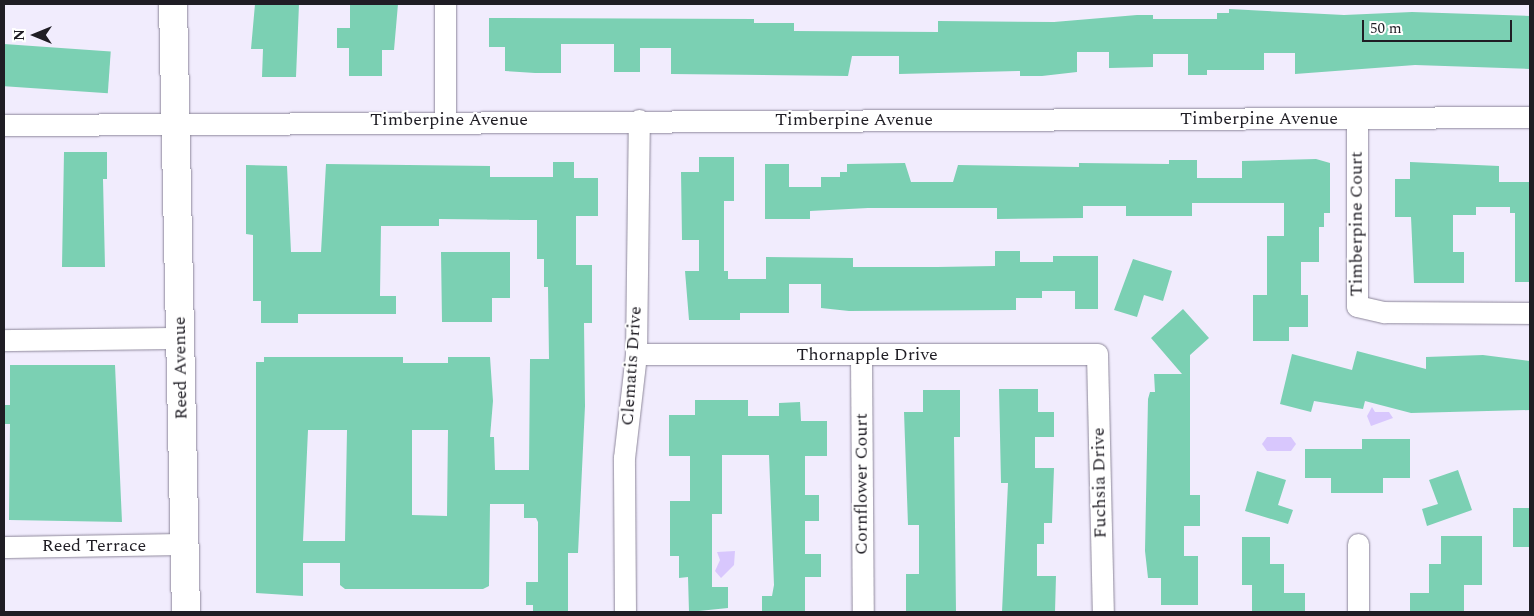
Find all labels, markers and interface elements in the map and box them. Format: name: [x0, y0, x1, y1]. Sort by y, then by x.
north arrow: [10, 10, 60, 60]
scale bar: [1364, 10, 1514, 42]
text: 50 m: [1370, 17, 1402, 40]
text: N: [9, 29, 30, 41]
street label: Timberpine Avenue: [1180, 108, 1338, 130]
street label: Timberpine Avenue: [370, 109, 528, 131]
street label: Timberpine Avenue: [775, 109, 933, 131]
street label: Timberpine Court: [1346, 151, 1368, 297]
street label: Clematis Drive: [617, 306, 647, 426]
street label: Reed Avenue: [169, 316, 193, 420]
street label: Thornapple Drive: [796, 344, 938, 366]
street label: Cornflower Court: [851, 413, 873, 555]
street label: Fuchsia Drive: [1088, 427, 1112, 539]
street label: Reed Terrace: [42, 535, 146, 557]

